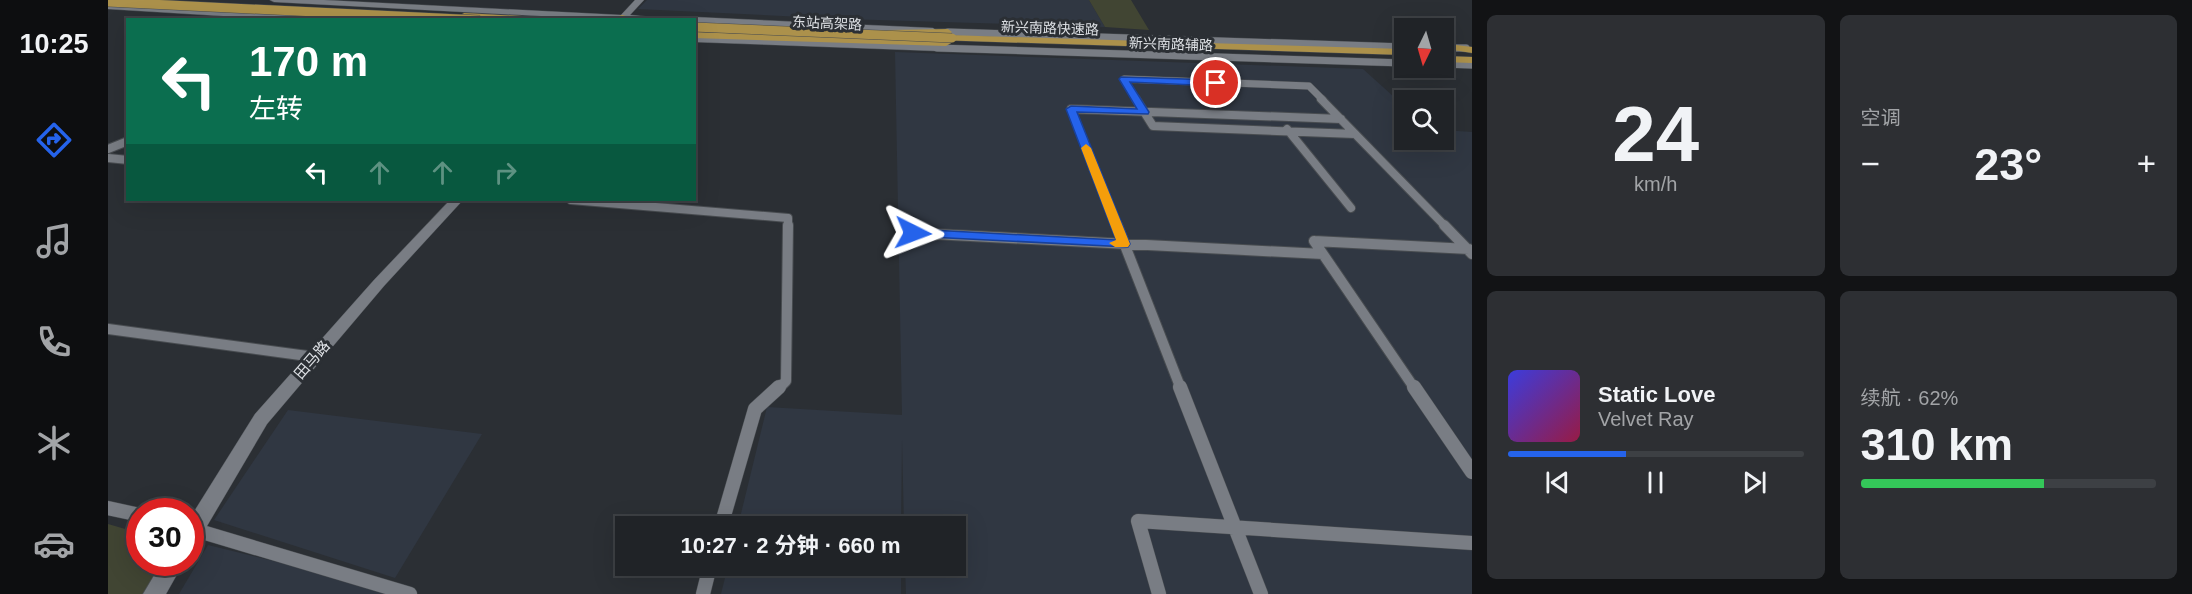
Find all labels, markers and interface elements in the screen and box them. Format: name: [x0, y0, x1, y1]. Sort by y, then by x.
street label: 东站高架路: [792, 13, 862, 33]
street label: 新兴南路快速路: [1001, 18, 1099, 38]
north arrow: [1394, 18, 1454, 78]
map controls: [1394, 18, 1454, 150]
text: 10:25: [19, 29, 89, 59]
street label: 新兴南路辅路: [1129, 35, 1213, 53]
text: 170 m: [249, 38, 368, 85]
icon: left: [150, 42, 228, 120]
pin: [1190, 57, 1241, 108]
icon: arrive: [1199, 66, 1232, 99]
button: search: [1394, 90, 1454, 150]
text: 24: [1612, 90, 1699, 178]
text: 左转: [249, 94, 303, 124]
text: 空调: [1861, 107, 1901, 129]
icon: directions: [33, 119, 75, 161]
text: 23°: [1974, 139, 2042, 190]
text: −: [1861, 145, 1880, 182]
text: +: [2137, 145, 2156, 182]
icon: left: [300, 156, 333, 189]
icon: ahead: [363, 156, 396, 189]
icon: ahead: [426, 156, 459, 189]
icon: right: [489, 156, 522, 189]
text: km/h: [1634, 173, 1677, 195]
position arrow: [881, 201, 945, 265]
icon: music: [33, 220, 75, 262]
icon: phone: [33, 321, 75, 363]
street label: 田马路: [290, 337, 333, 382]
text: Static Love: [1598, 382, 1715, 407]
text: 续航 · 62%: [1861, 387, 1958, 409]
text: Velvet Ray: [1598, 408, 1694, 430]
text: 310 km: [1861, 419, 2013, 470]
icon: climate: [33, 422, 75, 464]
icon: previous: [1541, 466, 1574, 499]
icon: pause: [1639, 466, 1672, 499]
icon: next: [1738, 466, 1771, 499]
speed limit sign: 30: [126, 498, 204, 576]
icon: car: [33, 523, 75, 565]
text: 10:27 · 2 分钟 · 660 m: [680, 533, 901, 558]

